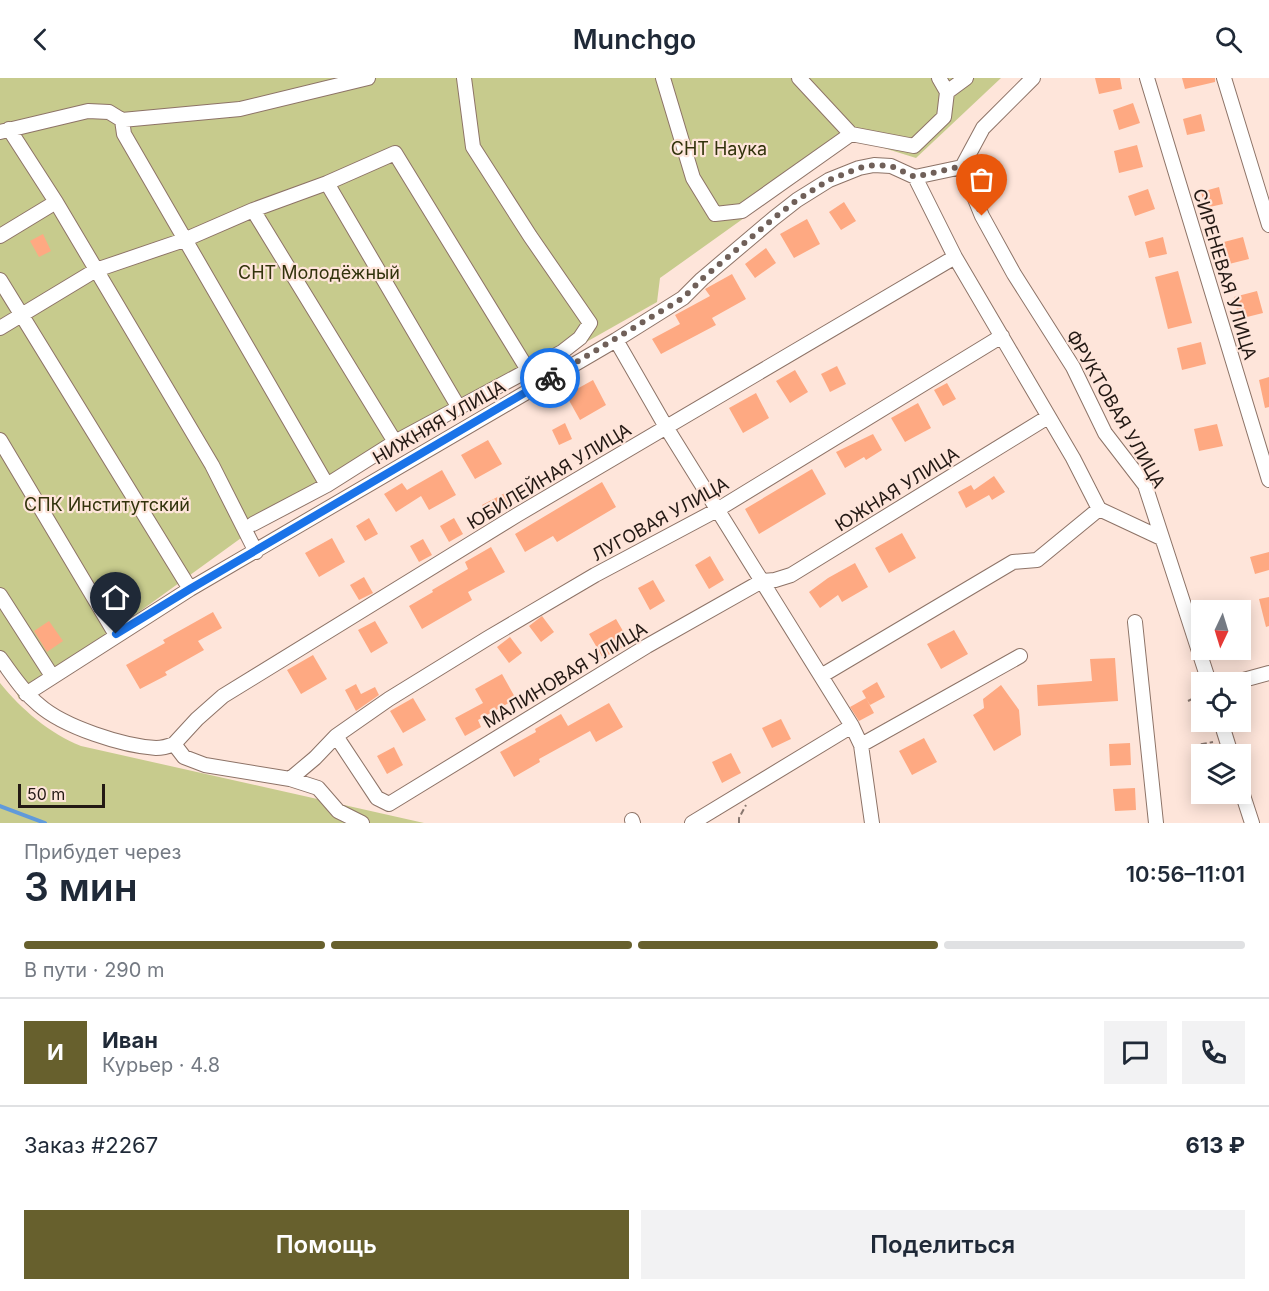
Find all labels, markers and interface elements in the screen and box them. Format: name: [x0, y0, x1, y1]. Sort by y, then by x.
icon: back: [24, 23, 57, 56]
text: Munchgo: [573, 23, 696, 56]
icon: search: [1212, 23, 1245, 56]
park label: СНТ Наука: [671, 138, 767, 159]
pin: [956, 154, 1007, 216]
icon: bag: [965, 163, 998, 196]
street label: СИРЕНЕВАЯ УЛИЦА: [1189, 186, 1261, 362]
park label: СНТ Молодёжный: [238, 262, 400, 283]
street label: ФРУКТОВАЯ УЛИЦА: [1062, 326, 1170, 492]
courier: [520, 348, 580, 408]
icon: bike: [534, 362, 567, 395]
street label: НИЖНЯЯ УЛИЦА: [369, 376, 509, 468]
street label: ЮБИЛЕЙНАЯ УЛИЦА: [463, 418, 635, 533]
street label: ЮЖНАЯ УЛИЦА: [831, 443, 963, 535]
street label: ЛУГОВАЯ УЛИЦА: [588, 473, 732, 565]
park label: СПК Институтский: [24, 494, 190, 515]
pin: [90, 572, 141, 634]
icon: home: [99, 581, 132, 614]
north arrow: [1191, 600, 1251, 660]
map controls: [1191, 600, 1251, 804]
street label: МАЛИНОВАЯ УЛИЦА: [479, 618, 651, 732]
button: locate: [1191, 672, 1251, 732]
button: layers: [1191, 744, 1251, 804]
scale bar: [18, 781, 105, 808]
text: 50 m: [27, 784, 65, 804]
text: Прибудет через: [24, 840, 181, 864]
text: 10:56–11:01: [1126, 861, 1245, 887]
text: 3 мин: [24, 863, 138, 910]
text: В пути · 290 m: [24, 958, 165, 982]
button: chat: [1104, 1021, 1167, 1084]
button: phone: [1182, 1021, 1245, 1084]
text: Иван: [102, 1027, 158, 1053]
text: И: [47, 1039, 64, 1065]
text: Курьер · 4.8: [102, 1053, 220, 1077]
text: Заказ #2267: [24, 1132, 158, 1158]
text: 613 ₽: [1185, 1132, 1245, 1158]
button: Помощь: [24, 1210, 629, 1279]
button: Поделиться: [641, 1210, 1245, 1279]

